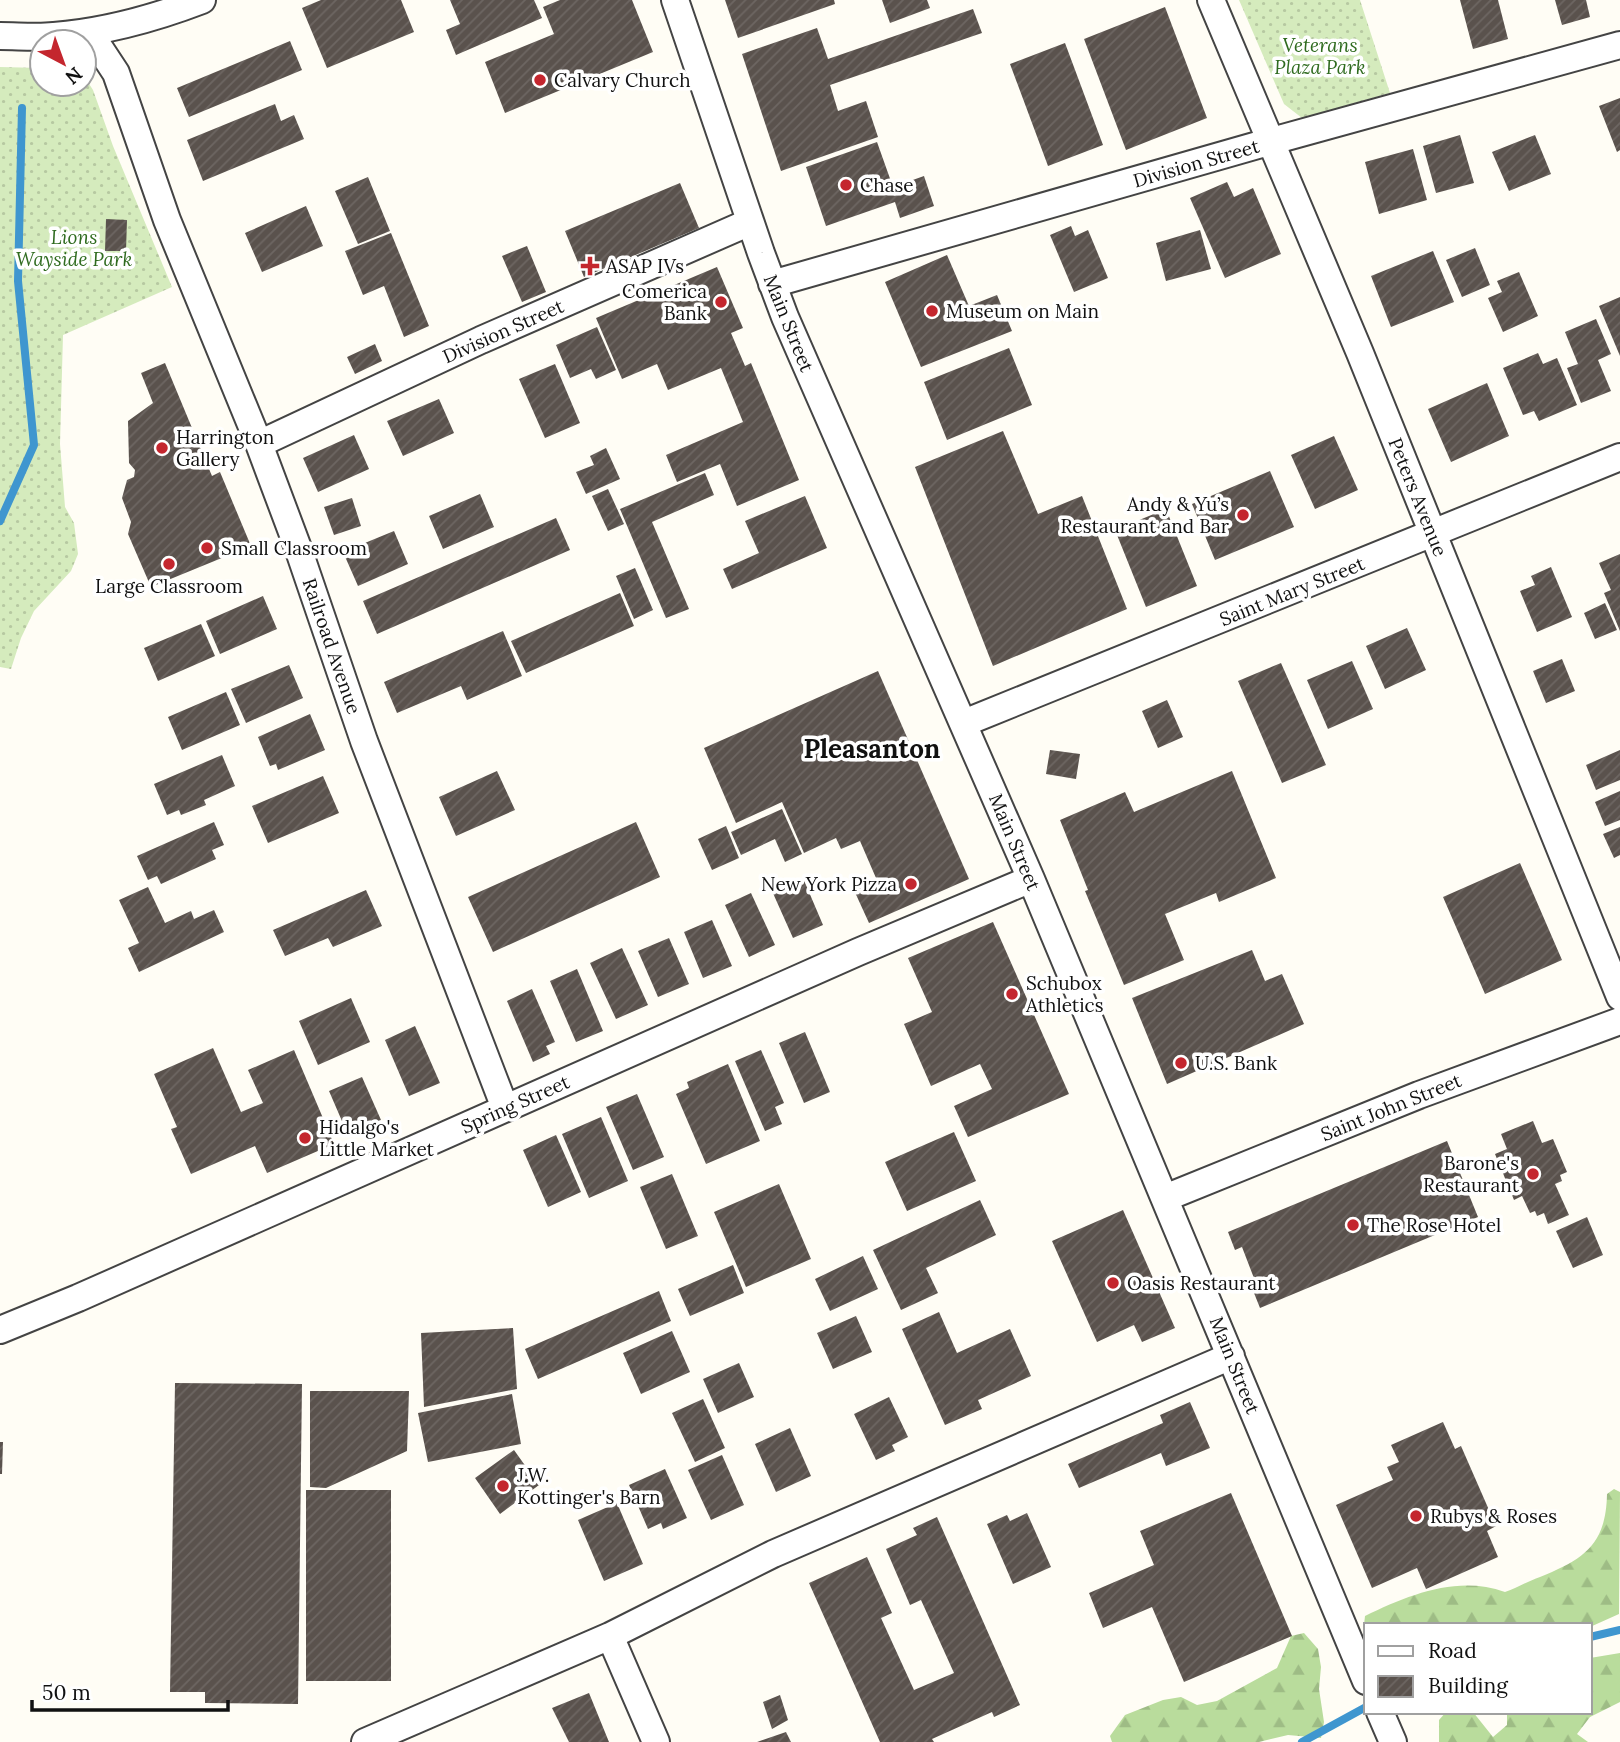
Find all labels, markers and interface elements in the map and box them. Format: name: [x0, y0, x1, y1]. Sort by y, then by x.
north arrow: [28, 28, 98, 98]
park label: Veterans Plaza Park: [1274, 33, 1366, 79]
text: N: [61, 62, 88, 90]
place label: Calvary Church: [554, 68, 691, 92]
marker: Calvary Church: [532, 72, 548, 88]
street label: Division Street: [1130, 133, 1262, 192]
place label: Chase: [860, 173, 914, 197]
marker: Chase: [838, 177, 854, 193]
park label: Lions Wayside Park: [16, 225, 132, 271]
place label: ASAP IVs: [605, 254, 684, 278]
marker: ASAP IVs: [580, 256, 600, 276]
street label: Main Street: [759, 271, 820, 376]
place label: Comerica Bank: [622, 279, 708, 325]
street label: Division Street: [439, 293, 568, 368]
marker: Comerica Bank: [713, 294, 729, 310]
place label: Museum on Main: [946, 299, 1099, 323]
marker: Museum on Main: [924, 303, 940, 319]
place label: Harrington Gallery: [176, 425, 274, 471]
street label: Peters Avenue: [1383, 434, 1453, 560]
marker: Harrington Gallery: [154, 440, 170, 456]
place label: Andy & Yu’s Restaurant and Bar: [1061, 492, 1230, 538]
marker: Andy & Yu’s Restaurant and Bar: [1235, 507, 1251, 523]
place label: Small Classroom: [221, 536, 367, 560]
marker: Small Classroom: [199, 540, 215, 556]
street label: Saint Mary Street: [1216, 551, 1369, 631]
marker: Large Classroom: [161, 556, 177, 572]
place label: Large Classroom: [95, 574, 243, 598]
street label: Railroad Avenue: [298, 575, 366, 717]
district label: Pleasanton: [804, 732, 941, 765]
street label: Main Street: [984, 790, 1046, 895]
place label: New York Pizza: [761, 872, 897, 896]
marker: New York Pizza: [903, 876, 919, 892]
place label: Schubox Athletics: [1025, 971, 1104, 1017]
marker: Schubox Athletics: [1004, 986, 1020, 1002]
place label: U.S. Bank: [1195, 1051, 1278, 1075]
marker: U.S. Bank: [1173, 1055, 1189, 1071]
street label: Saint John Street: [1317, 1068, 1465, 1146]
street label: Spring Street: [457, 1069, 574, 1139]
place label: Hidalgo's Little Market: [319, 1115, 435, 1161]
marker: Hidalgo's Little Market: [297, 1130, 313, 1146]
place label: Barone's Restaurant: [1423, 1151, 1520, 1197]
marker: Barone's Restaurant: [1525, 1166, 1541, 1182]
place label: The Rose Hotel: [1367, 1213, 1501, 1237]
marker: The Rose Hotel: [1345, 1217, 1361, 1233]
place label: Oasis Restaurant: [1127, 1271, 1276, 1295]
marker: Oasis Restaurant: [1105, 1275, 1121, 1291]
street label: Main Street: [1205, 1313, 1266, 1418]
place label: J.W. Kottinger's Barn: [516, 1463, 661, 1509]
marker: J.W. Kottinger's Barn: [495, 1478, 511, 1494]
place label: Rubys & Roses: [1430, 1504, 1557, 1528]
marker: Rubys & Roses: [1408, 1508, 1424, 1524]
legend: [1364, 1623, 1592, 1714]
text: Road: [1428, 1637, 1477, 1664]
scale bar: [32, 1668, 228, 1712]
text: Building: [1428, 1672, 1508, 1699]
text: 50 m: [42, 1679, 91, 1706]

